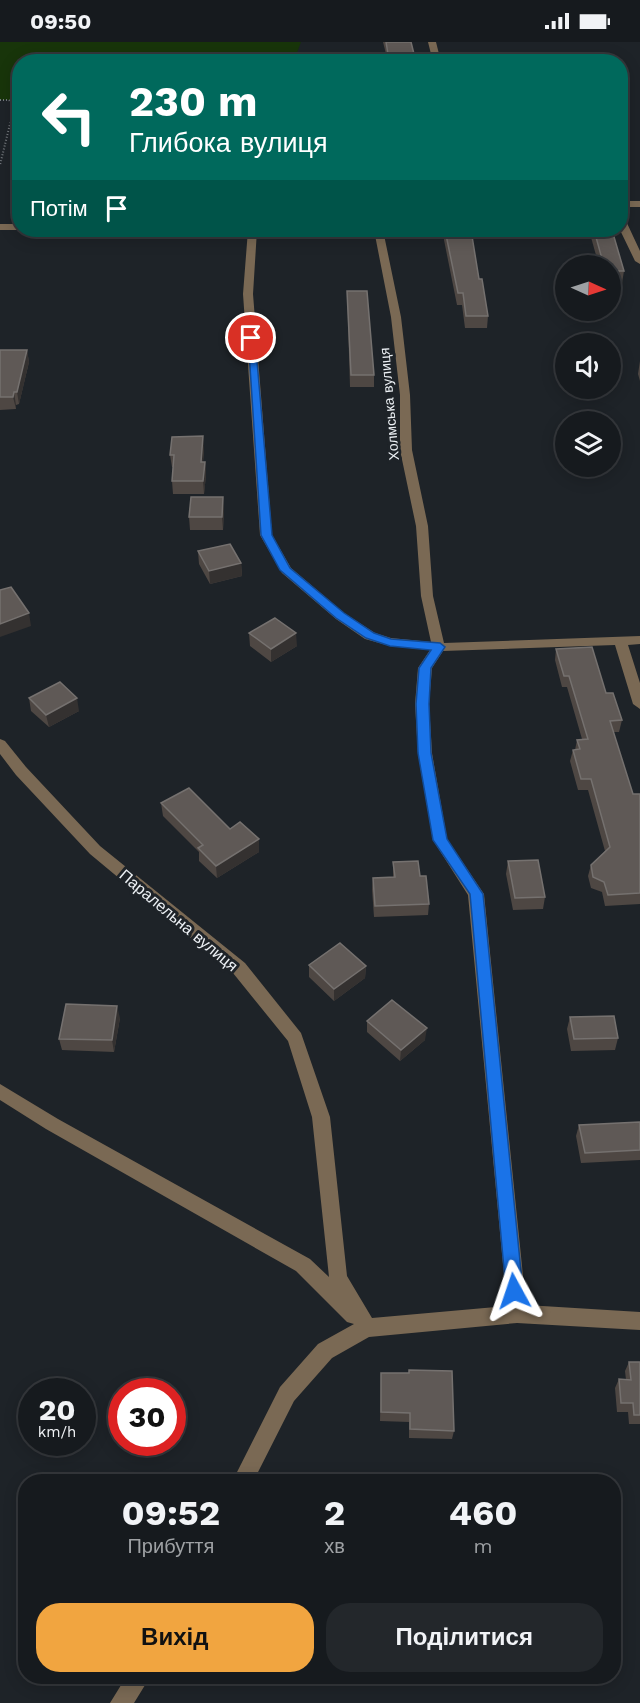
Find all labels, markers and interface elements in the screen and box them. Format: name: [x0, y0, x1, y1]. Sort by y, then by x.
text: 09:50: [30, 9, 91, 34]
text: 230 m: [129, 77, 258, 126]
icon: left: [30, 78, 108, 156]
text: Глибока вулиця: [129, 127, 328, 159]
icon: arrive: [100, 192, 133, 225]
text: Потім: [30, 196, 88, 221]
north arrow: [555, 255, 621, 321]
map controls: [555, 255, 621, 477]
pin: [225, 312, 276, 363]
icon: arrive: [234, 321, 267, 354]
button: sound: [555, 333, 621, 399]
street label: Холмська вулиця: [376, 347, 402, 461]
button: layers: [555, 411, 621, 477]
street label: Паралельна вулиця: [116, 865, 242, 975]
position arrow: [482, 1259, 546, 1323]
speed limit sign: 30: [108, 1378, 186, 1456]
text: 20: [38, 1392, 76, 1427]
text: km/h: [38, 1423, 76, 1441]
text: 09:52: [122, 1492, 220, 1534]
text: 2: [324, 1492, 345, 1534]
text: 460: [449, 1492, 517, 1534]
text: Прибуття: [127, 1534, 214, 1558]
text: хв: [324, 1534, 345, 1558]
text: m: [474, 1534, 493, 1558]
button: Вихід: [36, 1603, 314, 1672]
button: Поділитися: [326, 1603, 603, 1672]

